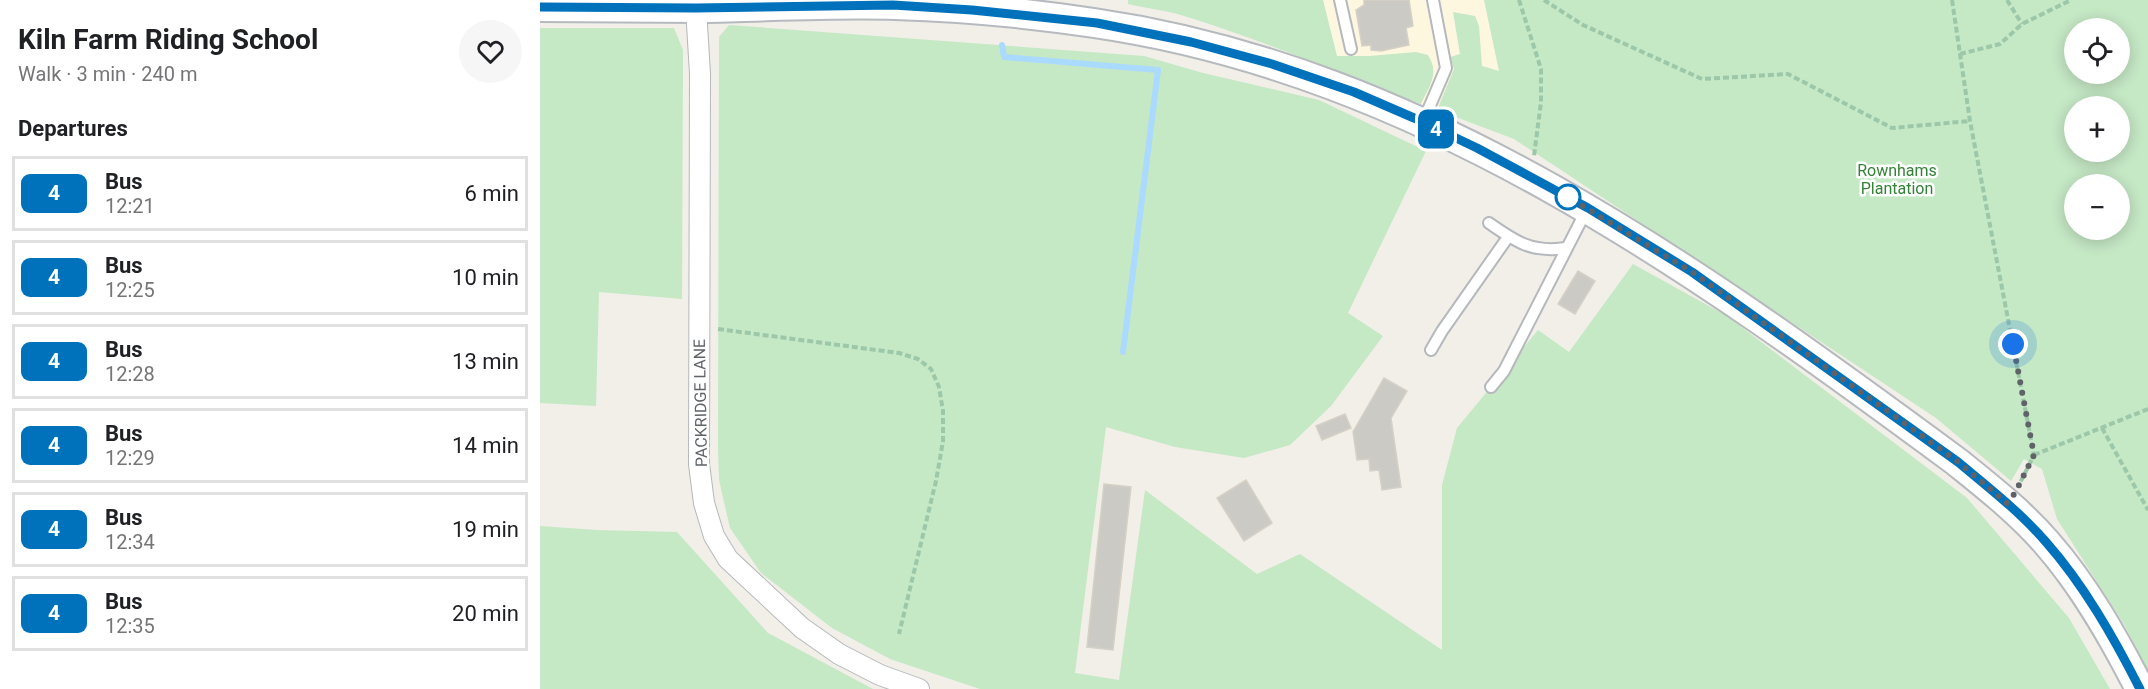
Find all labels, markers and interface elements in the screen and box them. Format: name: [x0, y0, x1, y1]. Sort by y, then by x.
map controls: [2064, 18, 2130, 240]
button: locate: [2064, 18, 2130, 84]
button: heart: [459, 20, 522, 83]
text: Kiln Farm Riding School: [18, 23, 318, 56]
text: Walk · 3 min · 240 m: [18, 62, 197, 86]
button: +: [2064, 96, 2130, 162]
line badge: 4: [1416, 110, 1456, 148]
text: Departures: [18, 116, 128, 141]
text: 4: [1430, 117, 1442, 141]
park label: Rownhams Plantation: [1857, 161, 1937, 198]
text: Bus: [105, 169, 143, 194]
button: −: [2064, 174, 2130, 240]
text: 4: [48, 181, 60, 205]
text: 6 min: [464, 181, 519, 206]
unlabelled marker: [1555, 184, 1581, 210]
text: 12:21: [105, 194, 155, 218]
text: Bus: [105, 253, 143, 278]
text: 4: [48, 265, 60, 289]
text: 10 min: [452, 265, 519, 290]
text: 12:25: [105, 278, 155, 302]
your location: [1998, 329, 2028, 359]
text: Bus: [105, 337, 143, 362]
street label: PACKRIDGE LANE: [690, 339, 711, 467]
text: 4: [48, 349, 60, 373]
text: 13 min: [452, 349, 519, 374]
text: 12:28: [105, 362, 155, 386]
text: Bus: [105, 421, 143, 446]
text: 4: [48, 433, 60, 457]
text: 14 min: [452, 433, 519, 458]
text: 12:29: [105, 446, 155, 470]
text: Bus: [105, 505, 143, 530]
text: 4: [48, 517, 60, 541]
text: 19 min: [452, 517, 519, 542]
text: 12:34: [105, 530, 155, 554]
text: Bus: [105, 589, 143, 614]
text: 4: [48, 601, 60, 625]
text: 20 min: [452, 601, 519, 626]
text: 12:35: [105, 614, 155, 638]

